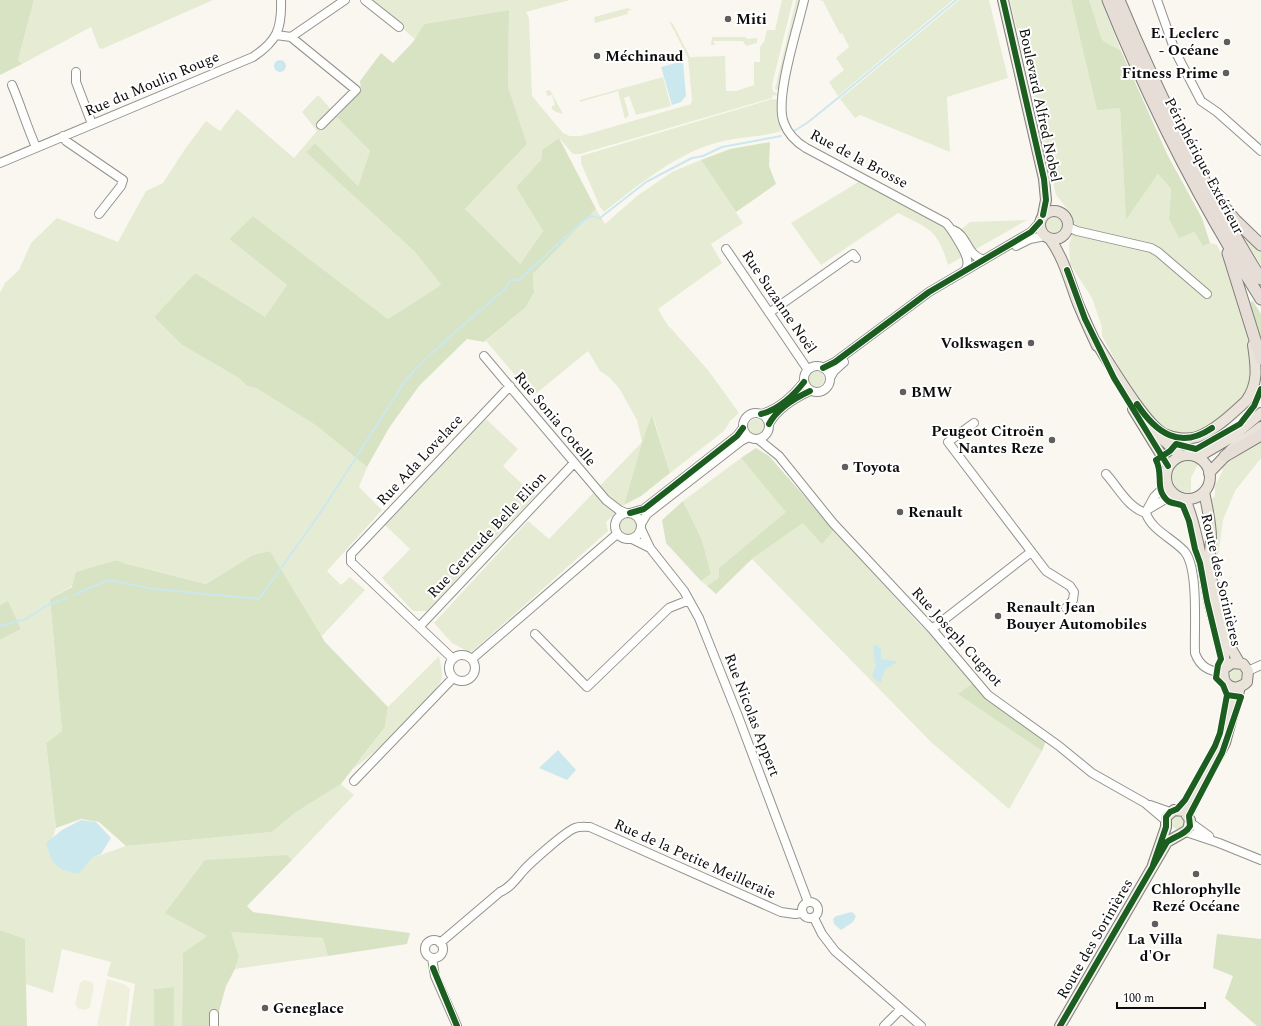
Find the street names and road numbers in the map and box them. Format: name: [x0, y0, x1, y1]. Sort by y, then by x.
street label: Boulevard Alfred Nobel: [1012, 26, 1068, 184]
street label: Rue du Moulin Rouge: [81, 45, 223, 123]
street label: Périphérique Extérieur: [1158, 93, 1250, 239]
street label: Rue de la Brosse: [806, 123, 912, 195]
street label: Rue Suzanne Noël: [736, 246, 822, 358]
street label: Rue Sonia Cotelle: [508, 366, 602, 472]
street label: Rue Ada Lovelace: [371, 409, 469, 511]
street label: Rue Gertrude Belle Elion: [422, 466, 552, 604]
street label: Route des Sorinières: [1195, 511, 1247, 649]
street label: Rue Joseph Cugnot: [906, 582, 1008, 692]
street label: Rue Nicolas Appert: [718, 650, 786, 780]
street label: Rue de la Petite Meilleraie: [610, 813, 780, 905]
street label: Route des Sorinières: [1051, 874, 1139, 1004]

